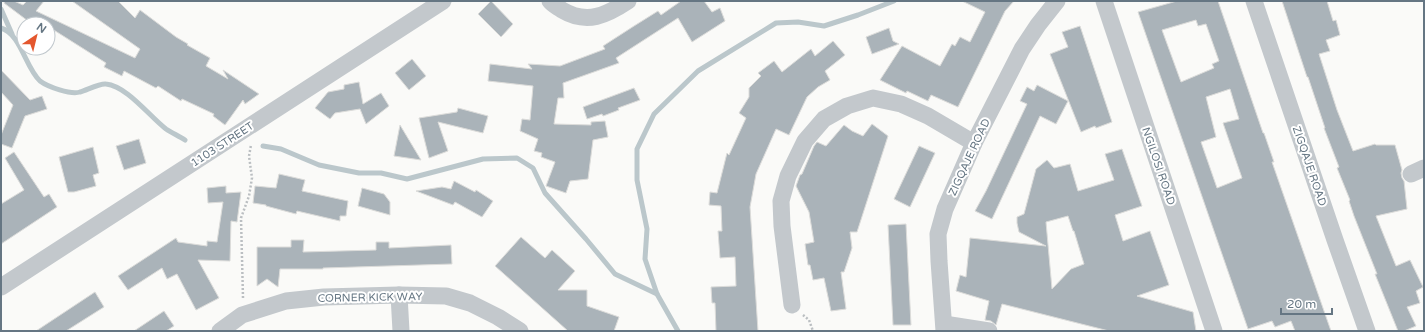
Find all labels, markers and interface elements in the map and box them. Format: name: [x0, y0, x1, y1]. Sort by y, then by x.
north arrow: [16, 16, 56, 56]
text: N: [34, 20, 49, 36]
street label: ZIGQAJE ROAD: [946, 117, 993, 198]
street label: 1103 STREET: [188, 119, 256, 170]
street label: ZIGQAJE ROAD: [1290, 125, 1329, 208]
street label: NGILOSI ROAD: [1139, 126, 1178, 207]
street label: CORNER KICK WAY: [317, 290, 423, 305]
scale bar: [1281, 290, 1332, 316]
text: 20 m: [1287, 297, 1316, 311]

